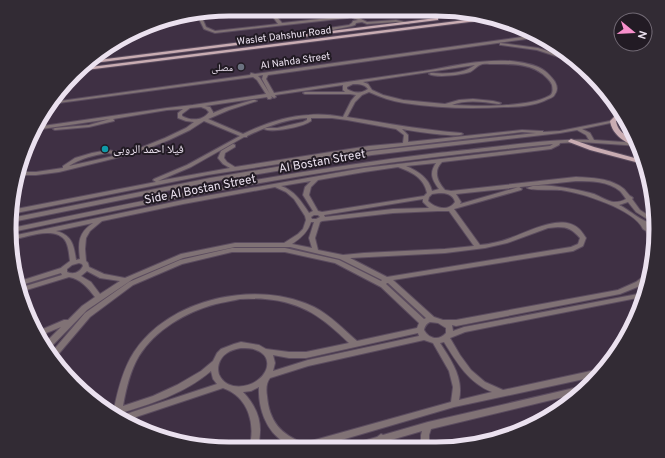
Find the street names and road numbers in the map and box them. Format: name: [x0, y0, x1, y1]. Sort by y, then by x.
street label: Waslet Dahshur Road: [236, 24, 332, 49]
street label: Al Nahda Street: [259, 50, 331, 73]
street label: Al Bostan Street: [278, 146, 367, 177]
street label: Side Al Bostan Street: [143, 171, 257, 209]

